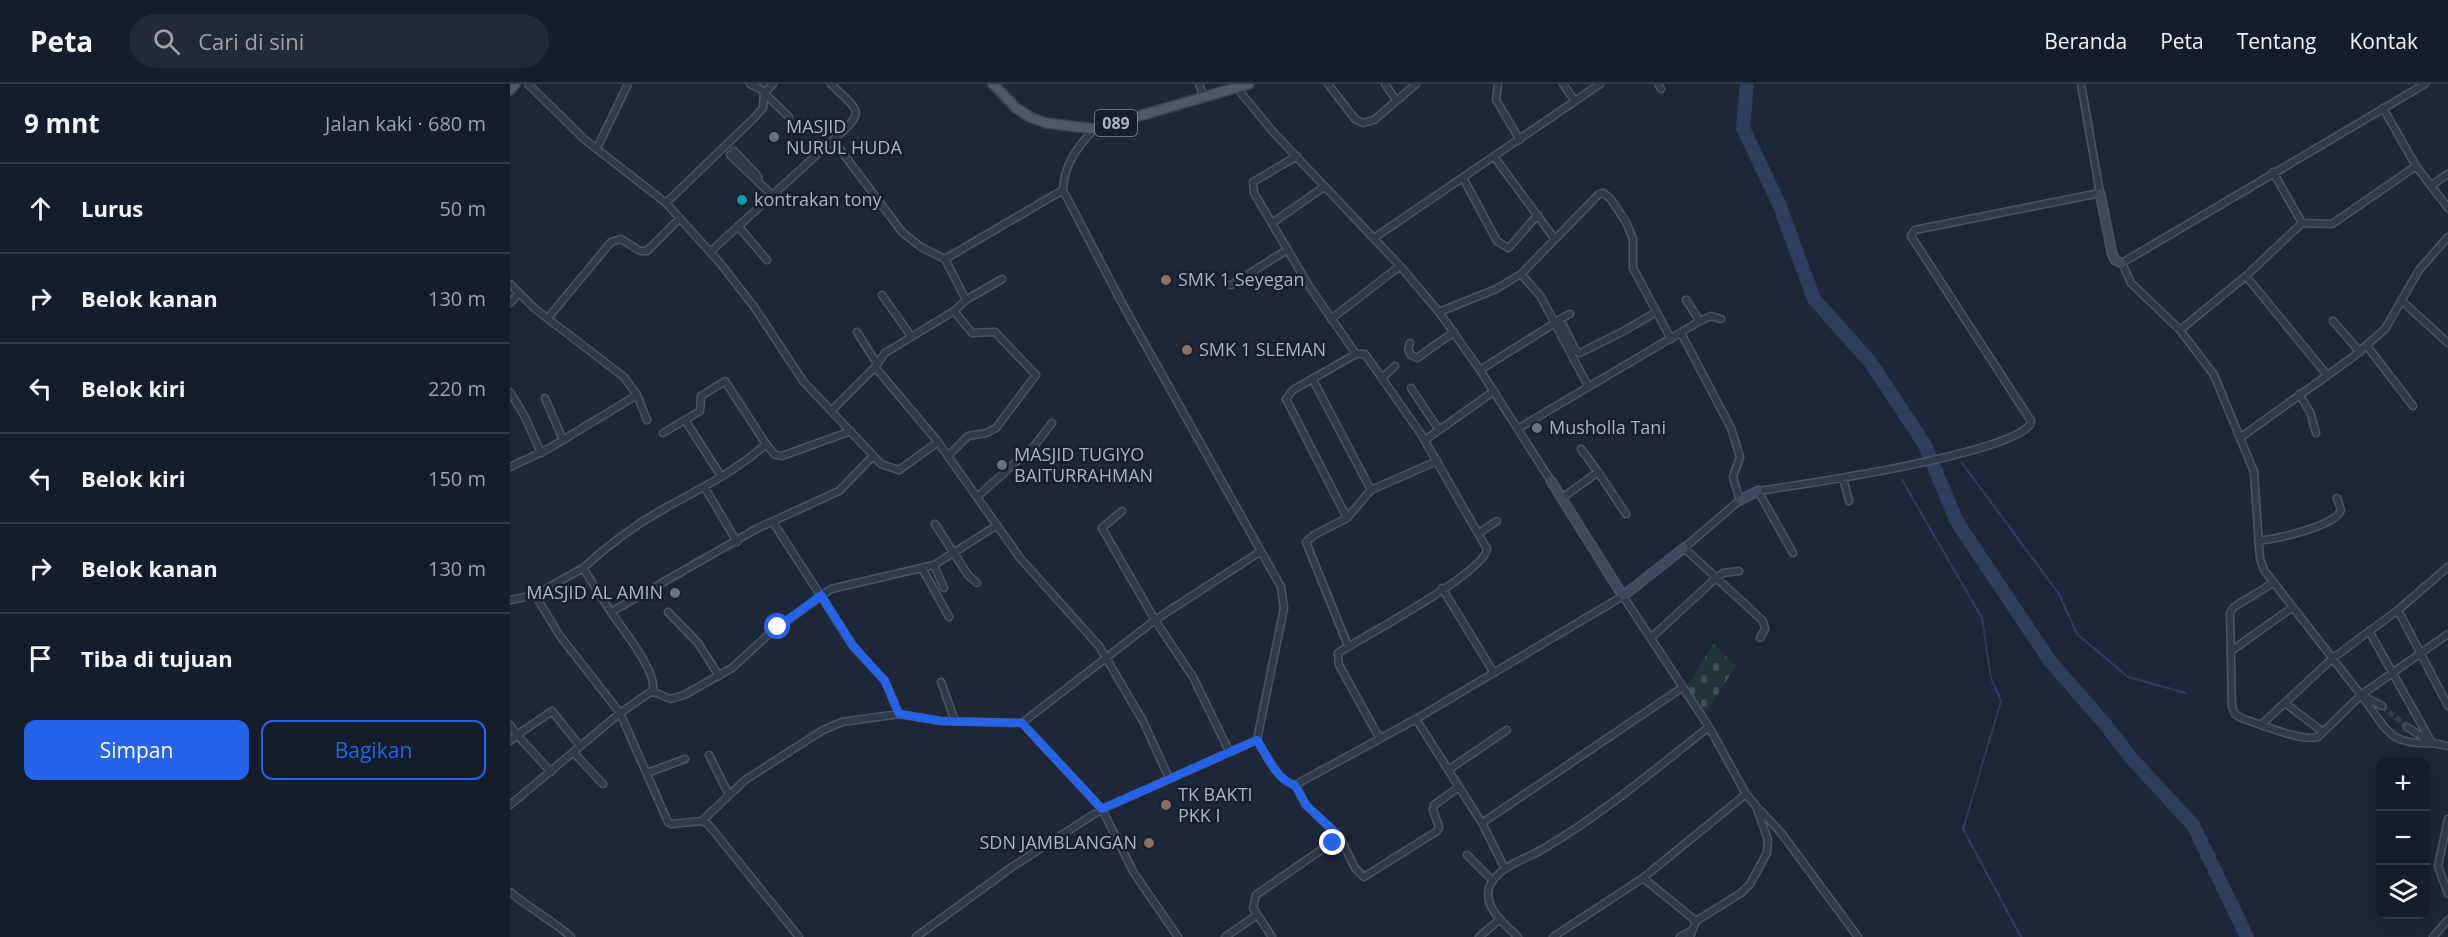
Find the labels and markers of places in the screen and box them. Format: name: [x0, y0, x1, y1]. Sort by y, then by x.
place label: MASJID NURUL HUDA: [786, 114, 902, 159]
marker: MASJID NURUL HUDA: [767, 130, 781, 144]
place label: kontrakan tony: [754, 187, 883, 211]
marker: kontrakan tony: [735, 193, 749, 207]
place label: SMK 1 Seyegan: [1178, 267, 1305, 291]
marker: SMK 1 Seyegan: [1159, 273, 1173, 287]
place label: SMK 1 SLEMAN: [1199, 337, 1326, 361]
marker: SMK 1 SLEMAN: [1180, 343, 1194, 357]
place label: Musholla Tani: [1549, 415, 1666, 439]
marker: Musholla Tani: [1530, 421, 1544, 435]
place label: MASJID TUGIYO BAITURRAHMAN: [1014, 442, 1153, 487]
marker: MASJID TUGIYO BAITURRAHMAN: [995, 458, 1009, 472]
place label: MASJID AL AMIN: [526, 580, 663, 604]
marker: MASJID AL AMIN: [668, 586, 682, 600]
place label: TK BAKTI PKK I: [1178, 782, 1253, 827]
marker: TK BAKTI PKK I: [1159, 798, 1173, 812]
place label: SDN JAMBLANGAN: [979, 830, 1137, 854]
marker: SDN JAMBLANGAN: [1142, 836, 1156, 850]

